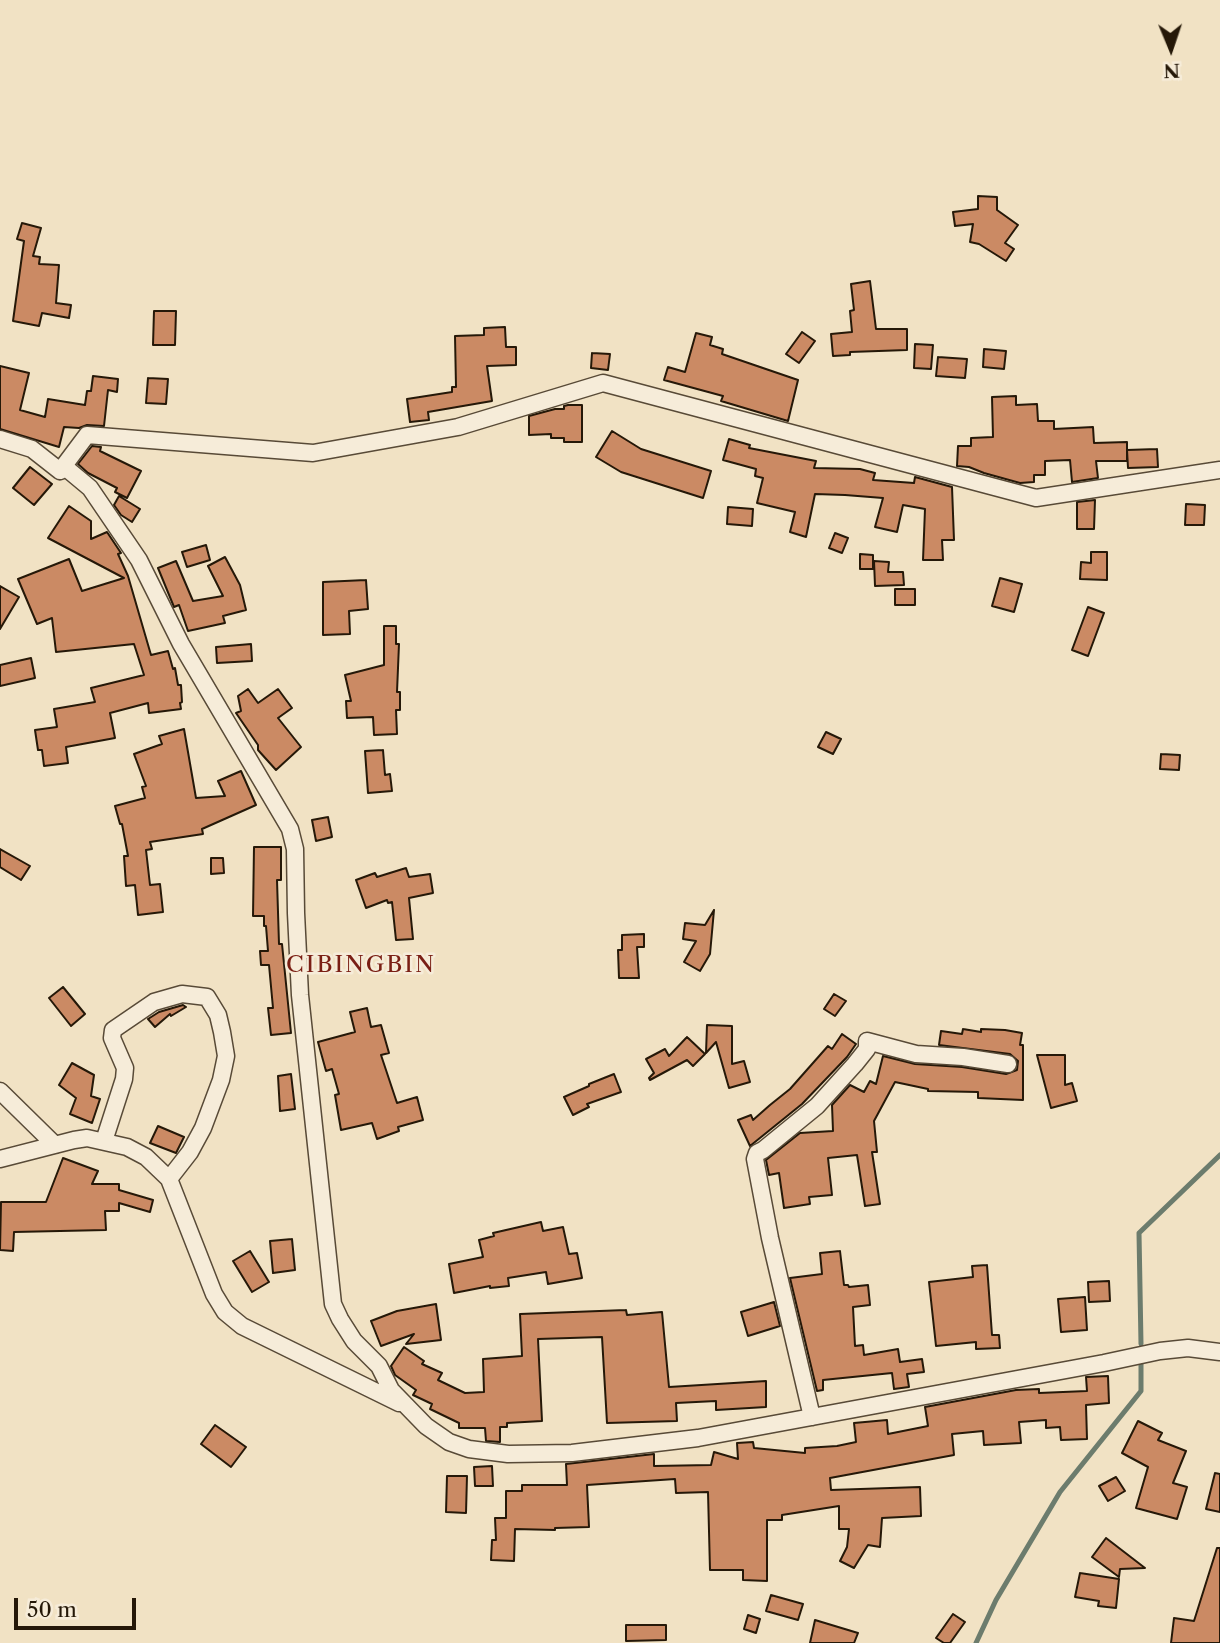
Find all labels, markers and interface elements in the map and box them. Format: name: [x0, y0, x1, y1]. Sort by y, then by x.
north arrow: [1136, 14, 1206, 84]
text: N: [1163, 59, 1180, 82]
district label: CIBINGBIN: [287, 951, 435, 979]
scale bar: [18, 1584, 140, 1628]
text: 50 m: [27, 1597, 77, 1622]

